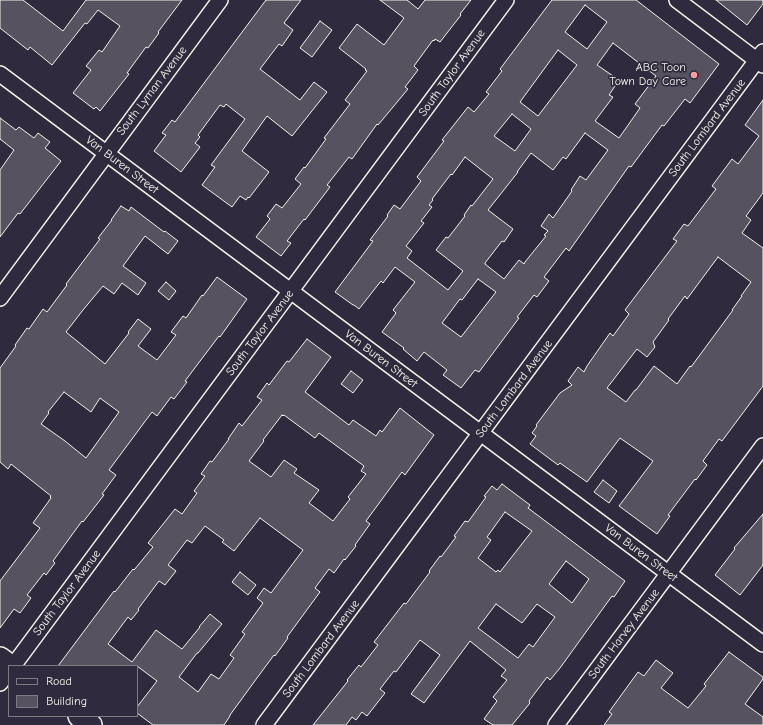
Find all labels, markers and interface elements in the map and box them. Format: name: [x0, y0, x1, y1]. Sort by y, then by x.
street label: South Taylor Avenue: [416, 27, 488, 119]
street label: South Lyman Avenue: [114, 44, 190, 138]
place label: ABC Toon Town Day Care: [610, 61, 686, 89]
marker: ABC Toon Town Day Care: [689, 70, 699, 80]
street label: South Lombard Avenue: [665, 76, 749, 180]
street label: Van Buren Street: [83, 133, 161, 197]
street label: South Taylor Avenue: [223, 287, 297, 379]
street label: Van Buren Street: [342, 327, 420, 391]
street label: South Lombard Avenue: [472, 337, 556, 441]
street label: Van Buren Street: [602, 521, 680, 585]
street label: South Taylor Avenue: [30, 547, 104, 639]
street label: South Harvey Avenue: [585, 586, 663, 682]
street label: South Lombard Avenue: [279, 597, 363, 701]
legend: [8, 665, 138, 717]
text: Road: [46, 674, 72, 688]
text: Building: [46, 694, 87, 708]

